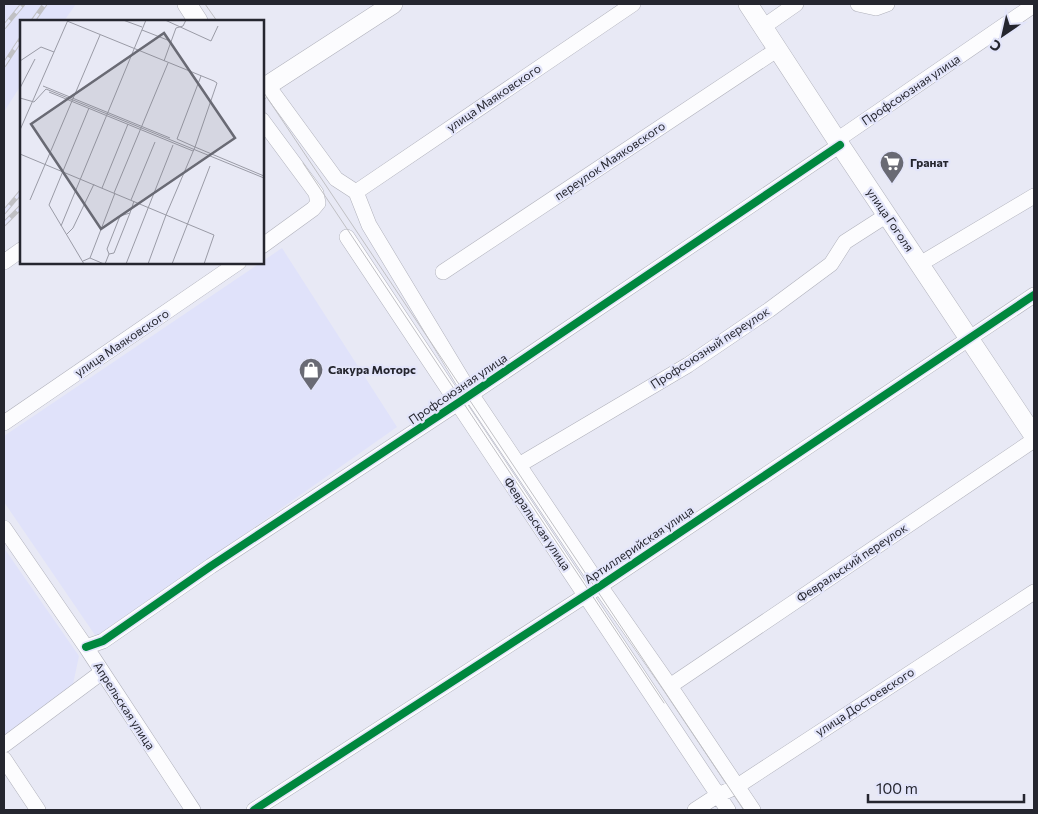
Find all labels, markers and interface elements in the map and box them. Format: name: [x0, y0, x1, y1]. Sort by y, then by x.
north arrow: [978, 10, 1028, 60]
inset map: [20, 20, 264, 264]
text: С: [987, 36, 1004, 56]
street label: Профсоюзная улица: [859, 51, 962, 127]
street label: улица Маяковского: [444, 61, 543, 134]
street label: переулок Маяковского: [552, 118, 667, 202]
supermarket icon: Гранат: [879, 150, 905, 184]
place label: Гранат: [910, 155, 949, 169]
street label: улица Гоголя: [864, 185, 917, 254]
street label: Профсоюзный переулок: [647, 303, 772, 391]
street label: улица Маяковского: [72, 306, 171, 379]
street label: Профсоюзная улица: [406, 350, 509, 426]
shop icon: Сакура Моторс: [298, 357, 324, 391]
place label: Сакура Моторс: [328, 362, 416, 376]
street label: Февральская улица: [501, 474, 574, 573]
street label: Артиллерийская улица: [581, 502, 696, 586]
street label: Февральский переулок: [793, 520, 910, 604]
street label: Апрельская улица: [91, 659, 158, 752]
street label: улица Достоевского: [813, 664, 916, 738]
scale bar: [868, 772, 1024, 804]
text: 100 m: [876, 779, 918, 797]

